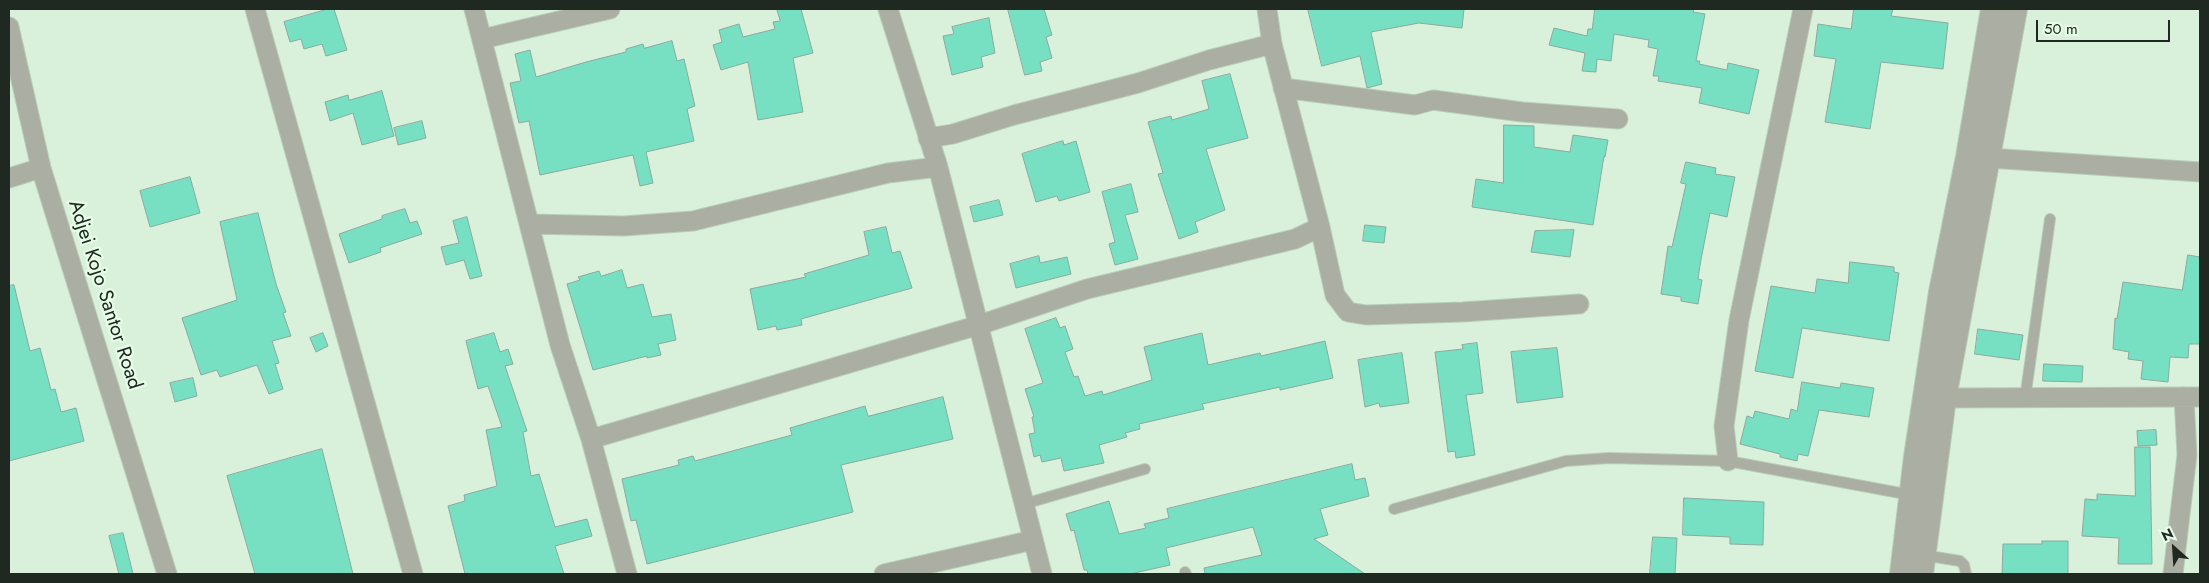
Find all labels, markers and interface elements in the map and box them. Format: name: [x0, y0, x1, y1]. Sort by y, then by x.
scale bar: [2039, 10, 2173, 42]
text: 50 m: [2044, 18, 2078, 40]
street label: Adjei Kojo Santor Road: [62, 197, 146, 393]
north arrow: [2149, 523, 2199, 573]
text: N: [2158, 523, 2177, 546]

